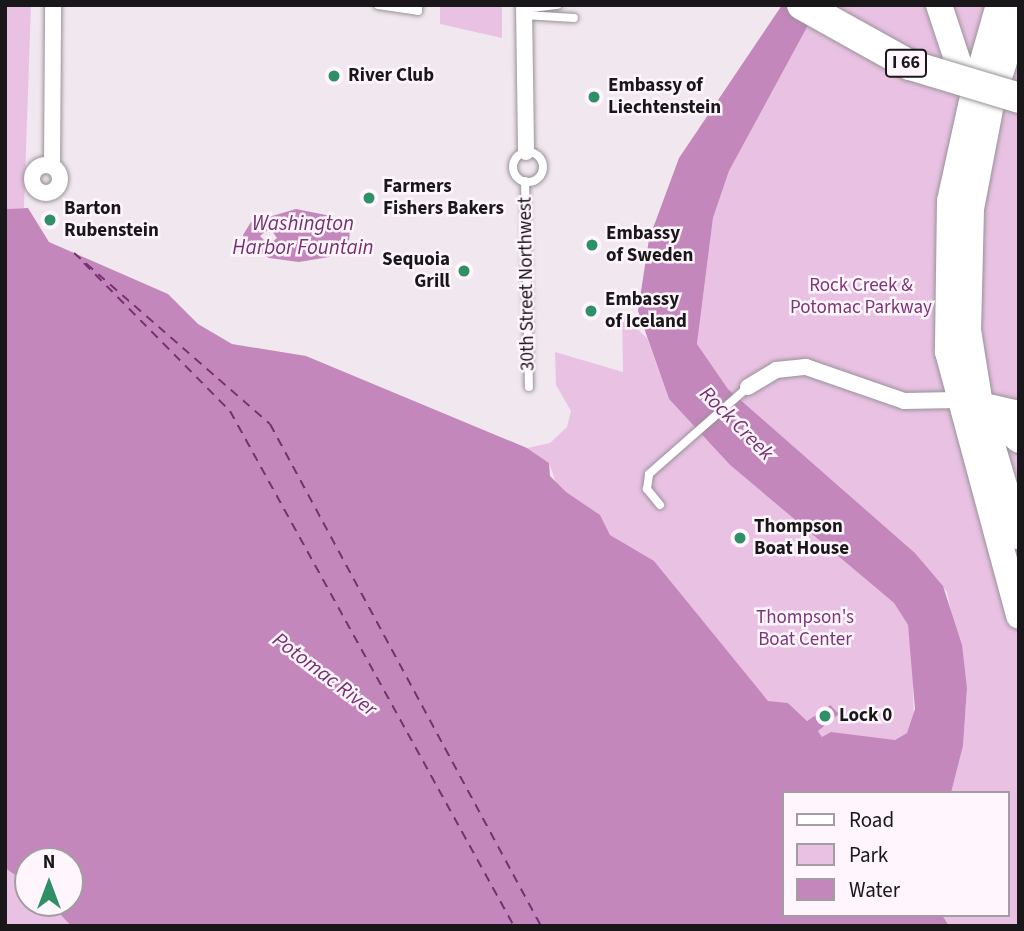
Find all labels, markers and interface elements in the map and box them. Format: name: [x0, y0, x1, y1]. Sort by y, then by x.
road number: I 66: [883, 48, 929, 78]
place label: River Club: [348, 65, 434, 87]
marker: River Club: [326, 68, 342, 84]
place label: Embassy of Liechtenstein: [608, 75, 721, 119]
marker: Embassy of Liechtenstein: [586, 89, 602, 105]
place label: Farmers Fishers Bakers: [383, 176, 504, 220]
marker: Farmers Fishers Bakers: [361, 190, 377, 206]
street label: 30th Street Northwest: [514, 197, 540, 371]
place label: Barton Rubenstein: [64, 198, 159, 242]
water label: Washington Harbor Fountain: [232, 210, 374, 260]
marker: Barton Rubenstein: [42, 212, 58, 228]
place label: Embassy of Sweden: [606, 223, 693, 267]
marker: Embassy of Sweden: [584, 237, 600, 253]
place label: Sequoia Grill: [382, 249, 450, 293]
marker: Sequoia Grill: [456, 263, 472, 279]
park label: Rock Creek & Potomac Parkway: [790, 275, 932, 319]
place label: Embassy of Iceland: [605, 289, 687, 333]
marker: Embassy of Iceland: [583, 303, 599, 319]
water label: Rock Creek: [695, 381, 779, 465]
place label: Thompson Boat House: [754, 516, 849, 560]
marker: Thompson Boat House: [732, 530, 748, 546]
park label: Thompson's Boat Center: [756, 607, 854, 651]
water label: Potomac River: [268, 627, 382, 721]
place label: Lock 0: [839, 705, 892, 727]
marker: Lock 0: [817, 708, 833, 724]
legend: [782, 791, 1010, 917]
text: Road: [849, 805, 894, 835]
text: Park: [849, 840, 888, 870]
north arrow: [14, 847, 84, 917]
text: N: [43, 849, 55, 876]
text: Water: [849, 875, 900, 905]

